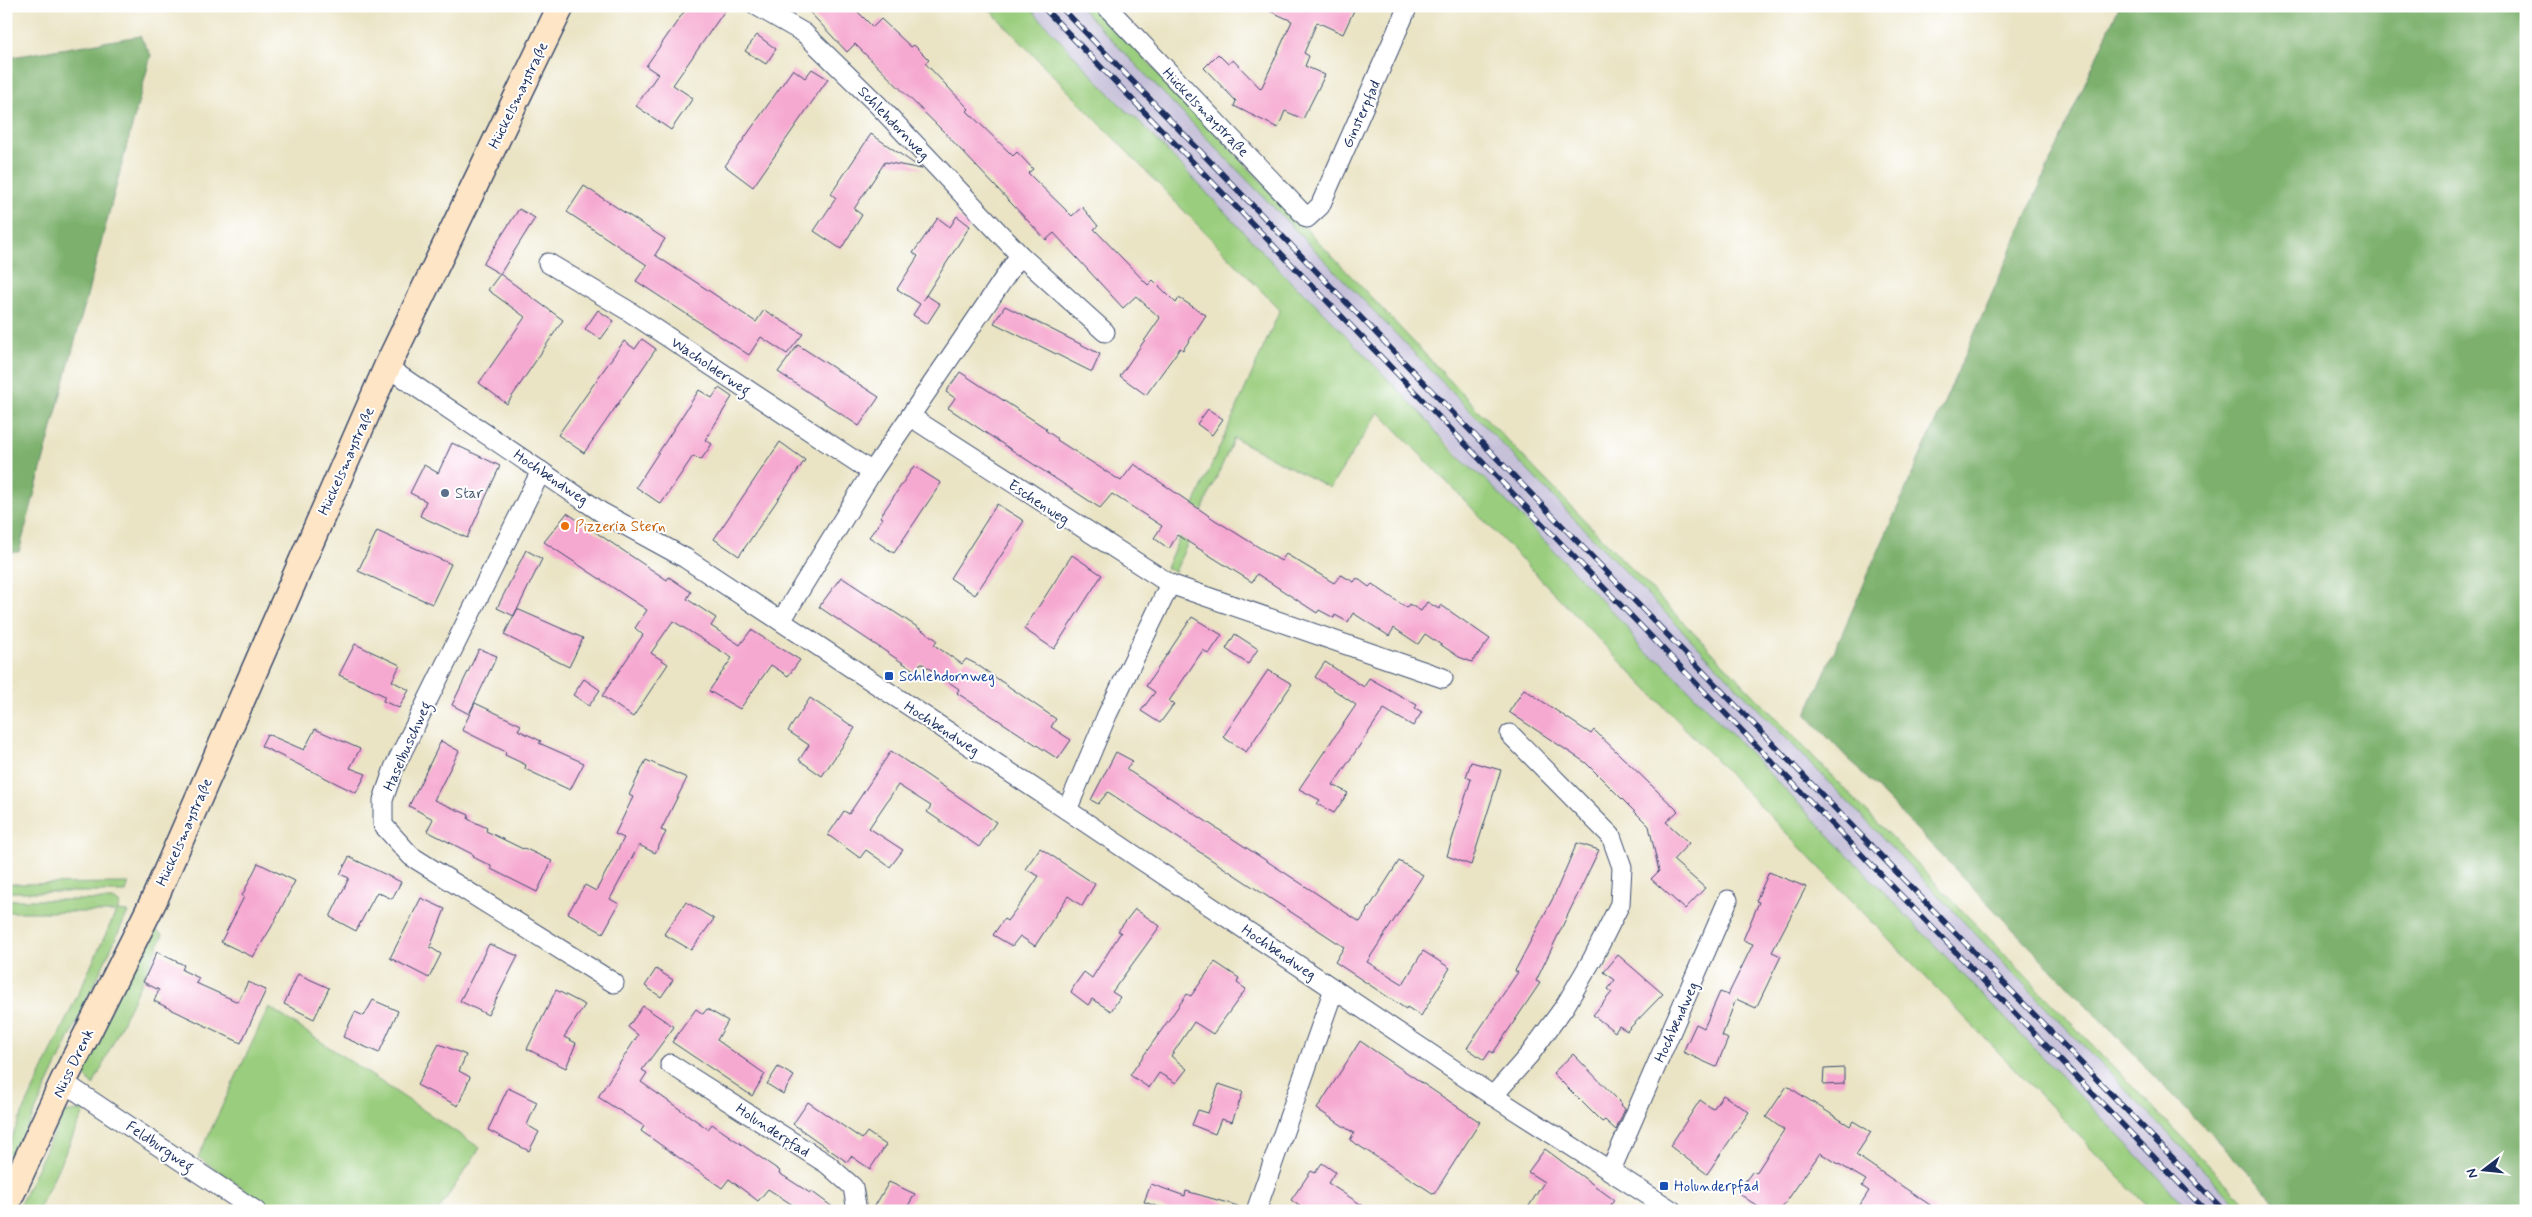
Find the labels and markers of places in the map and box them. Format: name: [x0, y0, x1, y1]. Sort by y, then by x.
place label: Star: [455, 484, 483, 504]
marker: Star: [439, 487, 451, 499]
place label: Pizzeria Stern: [575, 517, 666, 537]
marker: Pizzeria Stern: [559, 520, 571, 532]
place label: Schlehdornweg: [899, 667, 995, 687]
marker: Schlehdornweg: [883, 670, 895, 682]
place label: Holunderpfad: [1674, 1177, 1759, 1197]
marker: Holunderpfad: [1658, 1180, 1670, 1192]

